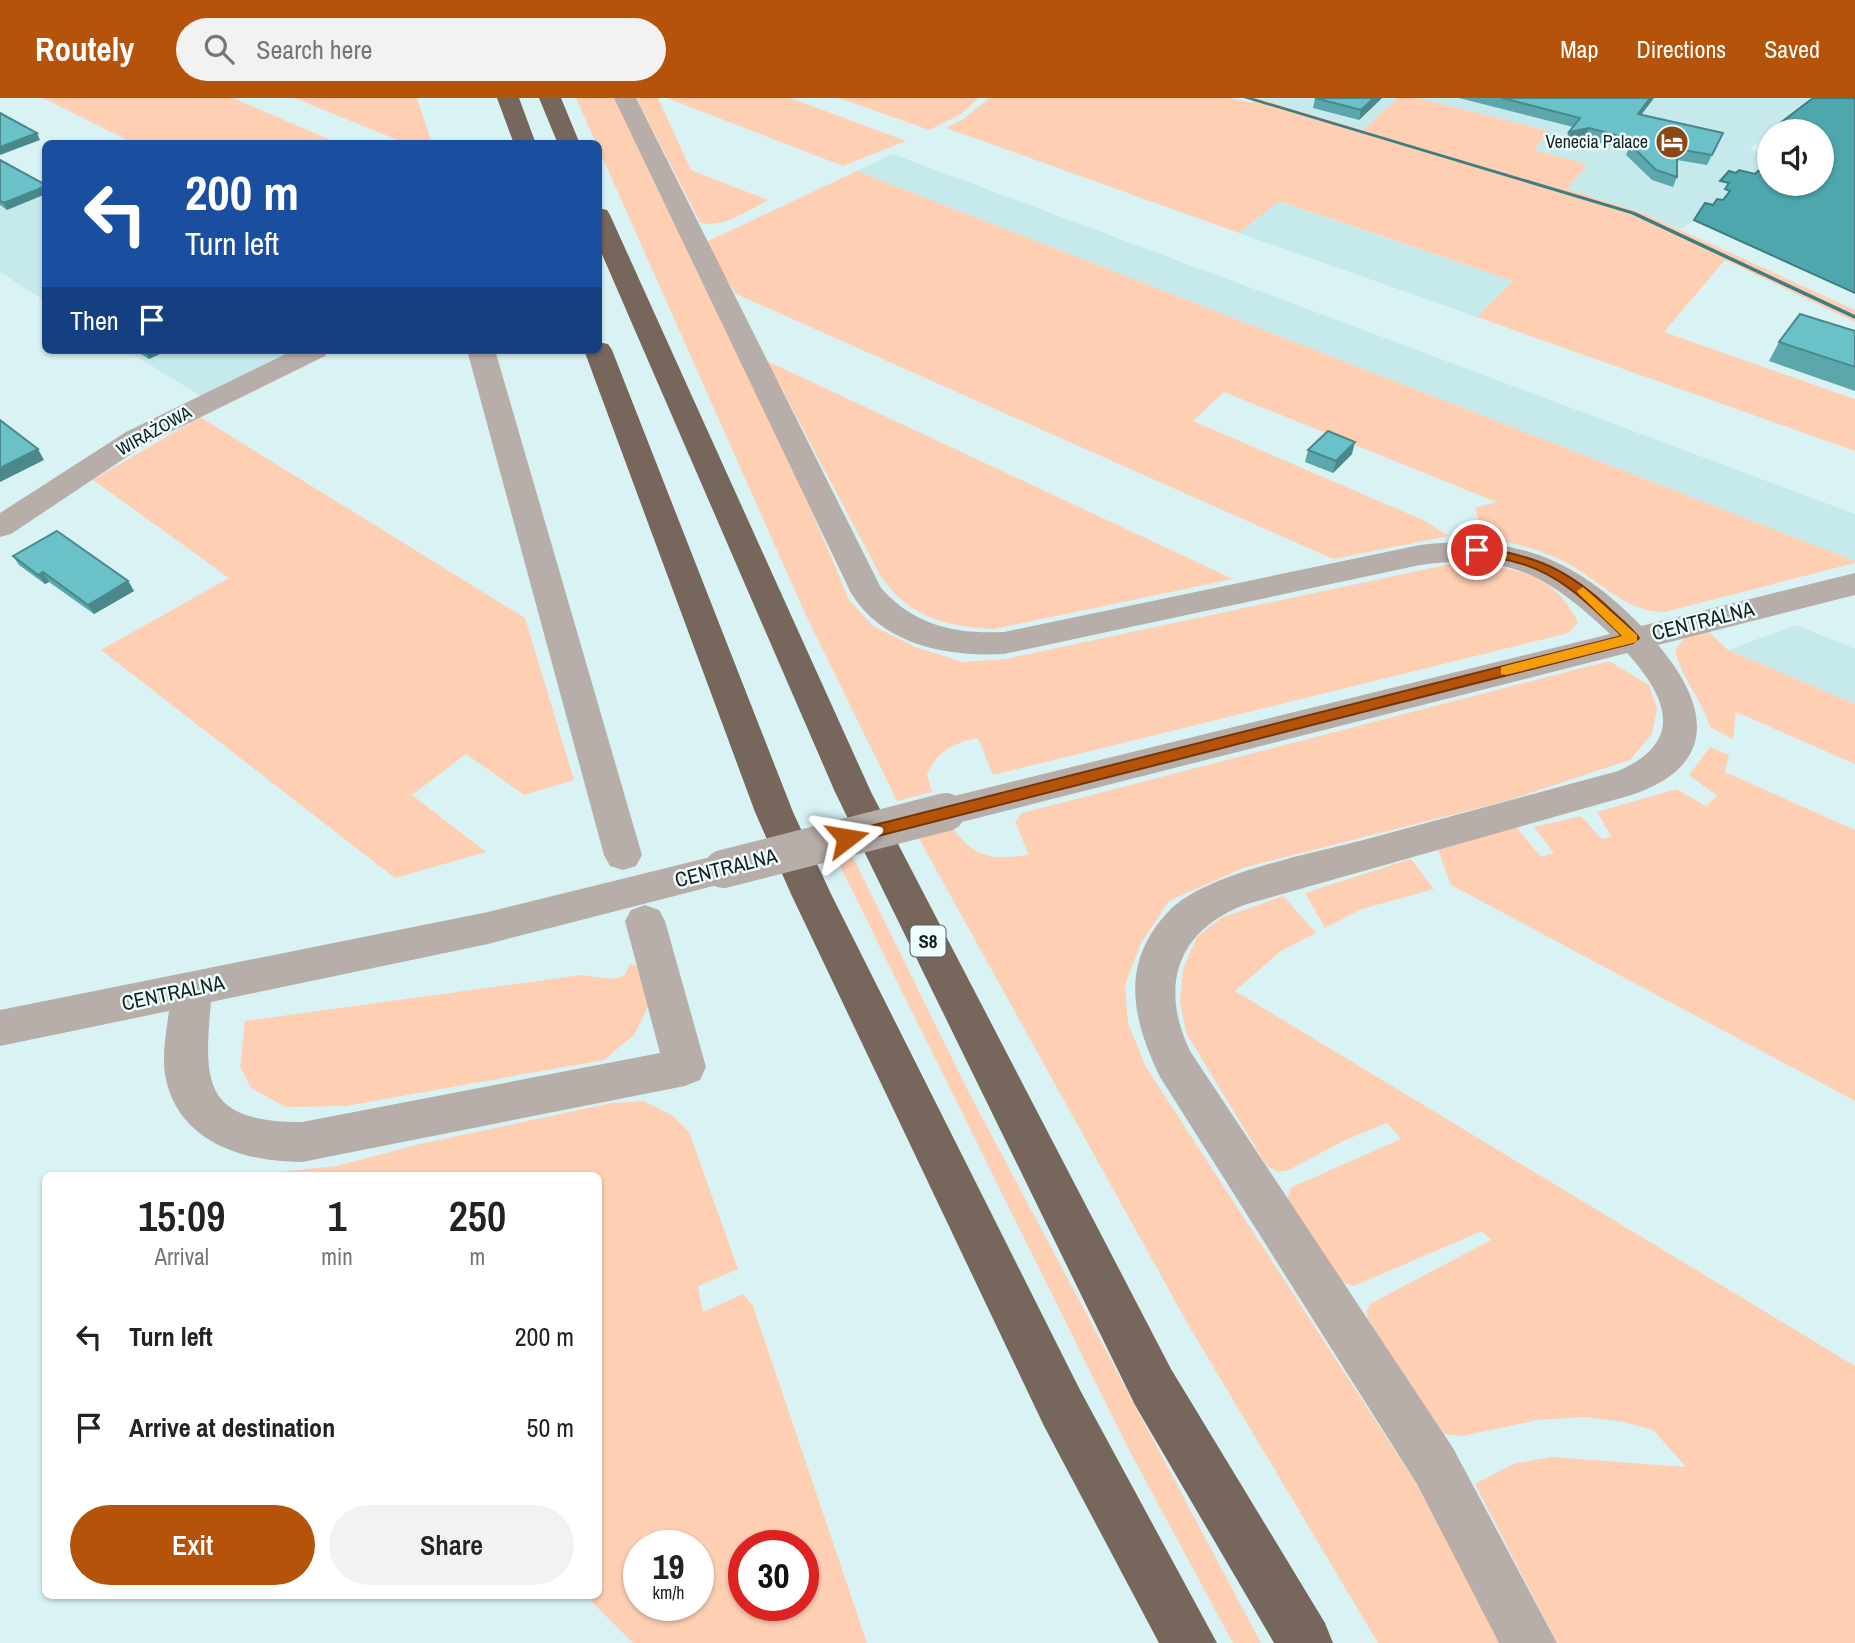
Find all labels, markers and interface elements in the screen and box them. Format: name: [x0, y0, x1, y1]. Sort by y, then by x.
search box: [176, 18, 666, 81]
text: Routely: [35, 27, 134, 71]
icon: search: [200, 30, 238, 68]
text: Search here: [256, 32, 372, 67]
text: Map: [1560, 33, 1598, 65]
text: Directions: [1636, 33, 1726, 65]
text: Saved: [1764, 33, 1820, 65]
map controls: [1757, 119, 1834, 196]
button: sound: [1757, 119, 1834, 196]
hotel icon: Venecia Palace: [1653, 123, 1691, 161]
place label: Venecia Palace: [1545, 129, 1648, 154]
text: 200 m: [185, 159, 299, 225]
icon: left: [70, 168, 161, 259]
text: Turn left: [185, 222, 279, 265]
icon: arrive: [133, 301, 171, 339]
text: Then: [70, 303, 119, 338]
street label: WIRAŻOWA: [112, 400, 196, 461]
pin: [1447, 520, 1507, 580]
icon: arrive: [1458, 531, 1496, 569]
street label: CENTRALNA: [1649, 594, 1757, 647]
position arrow: [810, 801, 884, 875]
street label: CENTRALNA: [672, 841, 780, 894]
road number: S8: [911, 926, 946, 956]
street label: CENTRALNA: [119, 967, 227, 1018]
text: 15:09: [138, 1188, 225, 1244]
text: 1: [327, 1188, 347, 1244]
text: 250: [449, 1188, 506, 1244]
text: Arrival: [154, 1241, 209, 1272]
text: min: [321, 1241, 353, 1272]
text: m: [470, 1241, 485, 1272]
icon: left: [70, 1318, 108, 1356]
text: Turn left: [129, 1319, 213, 1354]
text: 200 m: [515, 1319, 574, 1354]
icon: arrive: [70, 1409, 108, 1447]
text: Arrive at destination: [129, 1410, 335, 1445]
text: 50 m: [527, 1410, 574, 1445]
button: Exit: [70, 1505, 315, 1585]
button: Share: [329, 1505, 574, 1585]
speed limit sign: 30: [728, 1530, 819, 1621]
text: 19: [653, 1543, 684, 1590]
text: km/h: [653, 1580, 685, 1605]

